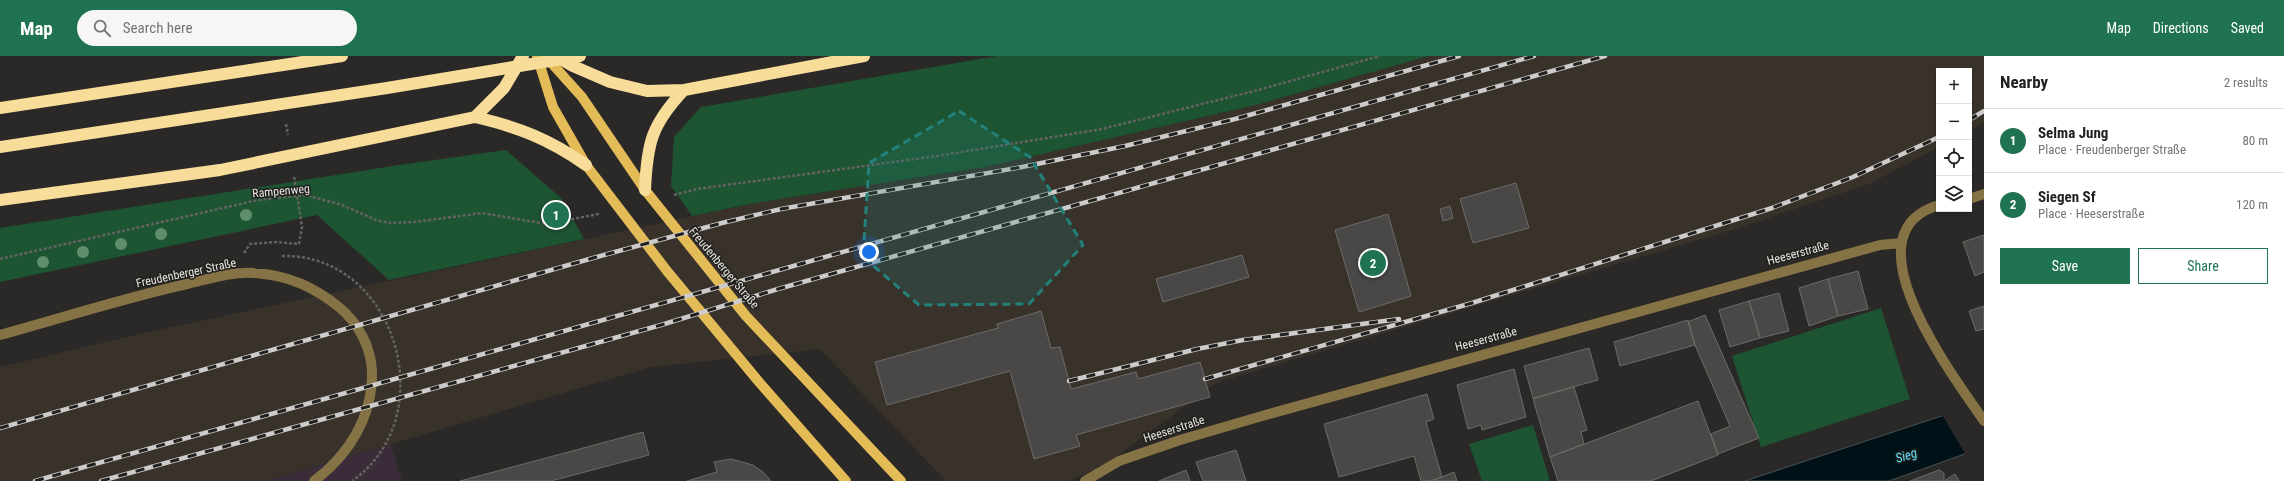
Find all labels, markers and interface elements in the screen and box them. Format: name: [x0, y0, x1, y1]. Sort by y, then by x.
search box: [77, 10, 357, 46]
text: Map: [20, 17, 53, 40]
icon: search: [91, 17, 113, 39]
text: Search here: [123, 19, 193, 37]
text: Map: [2107, 20, 2131, 36]
text: Directions: [2153, 20, 2209, 36]
text: Saved: [2231, 20, 2264, 36]
map controls: [1936, 68, 1972, 212]
button: +: [1936, 68, 1972, 104]
text: Nearby: [2000, 72, 2048, 92]
text: 2 results: [2224, 75, 2268, 90]
button: −: [1936, 104, 1972, 140]
text: Selma Jung: [2038, 124, 2108, 142]
text: 1: [2010, 133, 2016, 148]
text: 80 m: [2242, 133, 2268, 148]
button: locate: [1936, 140, 1972, 176]
text: Place · Freudenberger Straße: [2038, 142, 2186, 157]
button: layers: [1936, 176, 1972, 212]
street label: Rampenweg: [252, 181, 311, 200]
text: Siegen Sf: [2038, 188, 2096, 206]
text: 2: [2010, 197, 2016, 212]
text: 120 m: [2236, 197, 2268, 212]
pin: 1: [543, 200, 569, 230]
text: Place · Heeserstraße: [2038, 206, 2144, 221]
street label: Freudenberger Straße: [686, 224, 762, 312]
street label: Heeserstraße: [1766, 238, 1831, 268]
your location: [859, 242, 879, 262]
pin: 2: [1360, 248, 1386, 278]
button: Save: [2000, 248, 2130, 284]
button: Share: [2138, 248, 2268, 284]
street label: Freudenberger Straße: [135, 255, 238, 290]
street label: Heeserstraße: [1454, 324, 1519, 354]
street label: Heeserstraße: [1142, 412, 1207, 445]
water label: Sieg: [1894, 445, 1919, 466]

